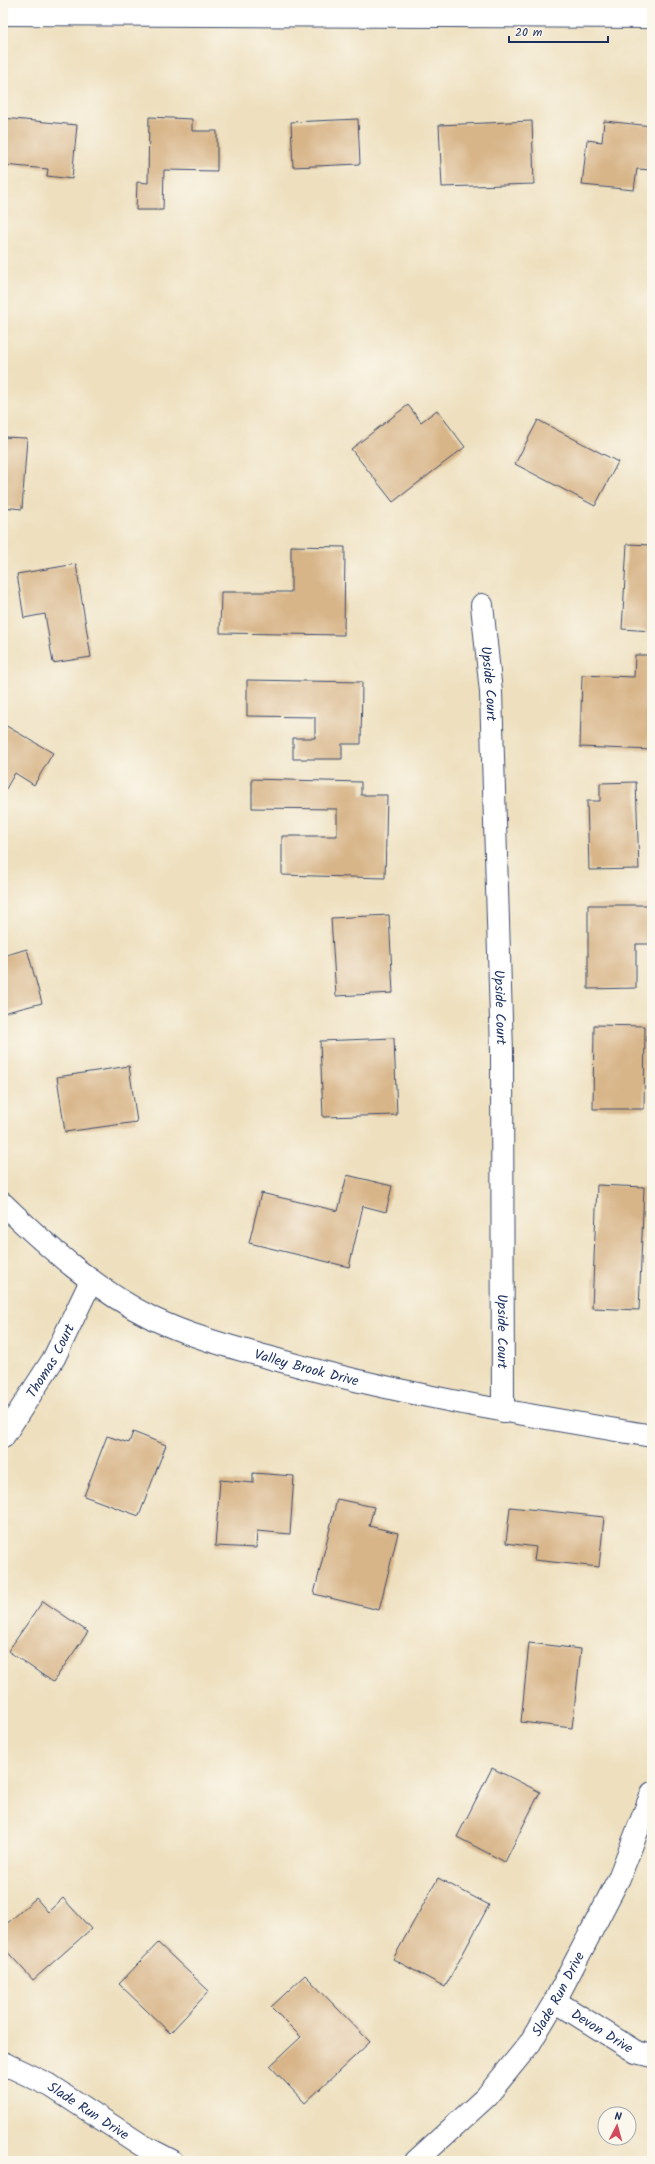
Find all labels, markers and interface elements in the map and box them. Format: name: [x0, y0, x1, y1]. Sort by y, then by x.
scale bar: [509, 18, 608, 44]
text: 20 m: [515, 23, 543, 42]
street label: Upside Court: [474, 645, 502, 722]
street label: Upside Court: [487, 970, 512, 1046]
street label: Upside Court: [491, 1294, 513, 1369]
street label: Thomas Court: [21, 1320, 81, 1402]
street label: Valley Brook Drive: [252, 1344, 362, 1393]
street label: Slade Run Drive: [526, 1947, 591, 2041]
street label: Devon Drive: [566, 2004, 638, 2060]
street label: Slade Run Drive: [43, 2077, 134, 2146]
north arrow: [597, 2106, 637, 2146]
text: N: [614, 2108, 622, 2126]

